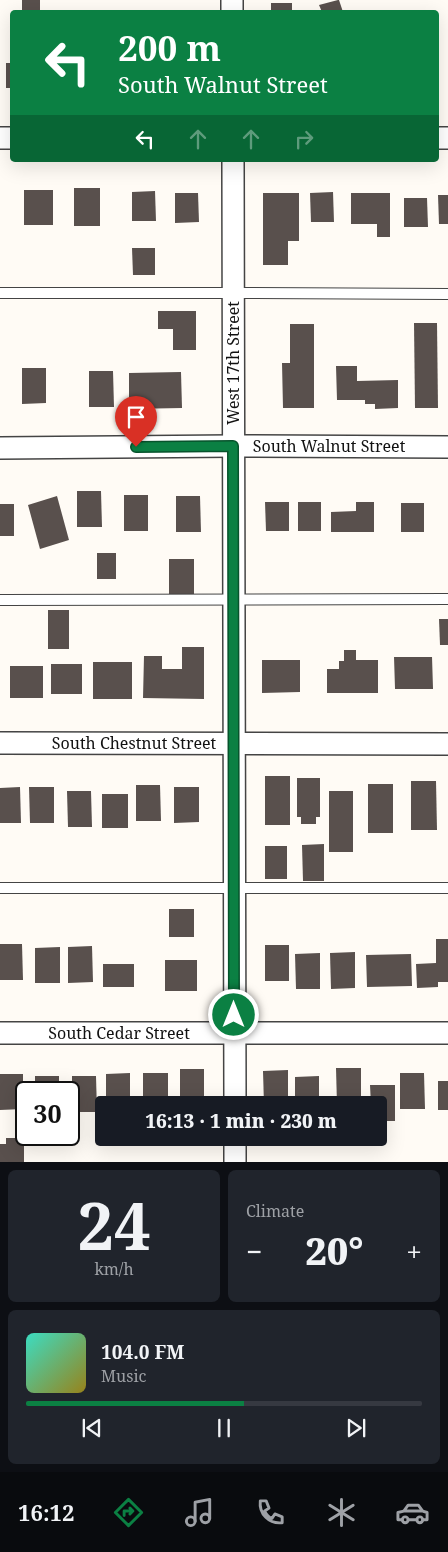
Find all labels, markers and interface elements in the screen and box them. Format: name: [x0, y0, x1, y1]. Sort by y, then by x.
text: 200 m: [118, 24, 221, 71]
icon: left: [35, 30, 100, 95]
text: South Walnut Street: [118, 69, 328, 99]
icon: left: [131, 125, 159, 153]
icon: ahead: [184, 125, 212, 153]
icon: ahead: [237, 125, 265, 153]
icon: right: [290, 125, 318, 153]
street label: West 17th Street: [222, 301, 244, 425]
pin: [115, 396, 157, 447]
icon: arrive: [122, 403, 150, 431]
street label: South Walnut Street: [253, 435, 406, 457]
street label: South Chestnut Street: [52, 732, 217, 754]
position arrow: [207, 988, 259, 1040]
street label: South Cedar Street: [48, 1022, 190, 1044]
speed limit sign: 30: [15, 1081, 80, 1146]
text: 16:13 · 1 min · 230 m: [145, 1108, 337, 1134]
text: 24: [77, 1181, 151, 1269]
text: Climate: [246, 1200, 304, 1222]
text: 20°: [305, 1224, 363, 1276]
text: −: [246, 1232, 262, 1270]
text: +: [406, 1232, 422, 1270]
text: km/h: [94, 1258, 134, 1280]
text: 104.0 FM: [101, 1339, 184, 1365]
text: Music: [101, 1365, 146, 1387]
icon: previous: [78, 1414, 106, 1442]
icon: pause: [210, 1414, 238, 1442]
icon: next: [342, 1414, 370, 1442]
icon: directions: [111, 1495, 146, 1530]
icon: music: [182, 1495, 217, 1530]
icon: phone: [253, 1495, 288, 1530]
icon: climate: [324, 1495, 359, 1530]
icon: car: [395, 1495, 430, 1530]
text: 16:12: [18, 1497, 74, 1527]

